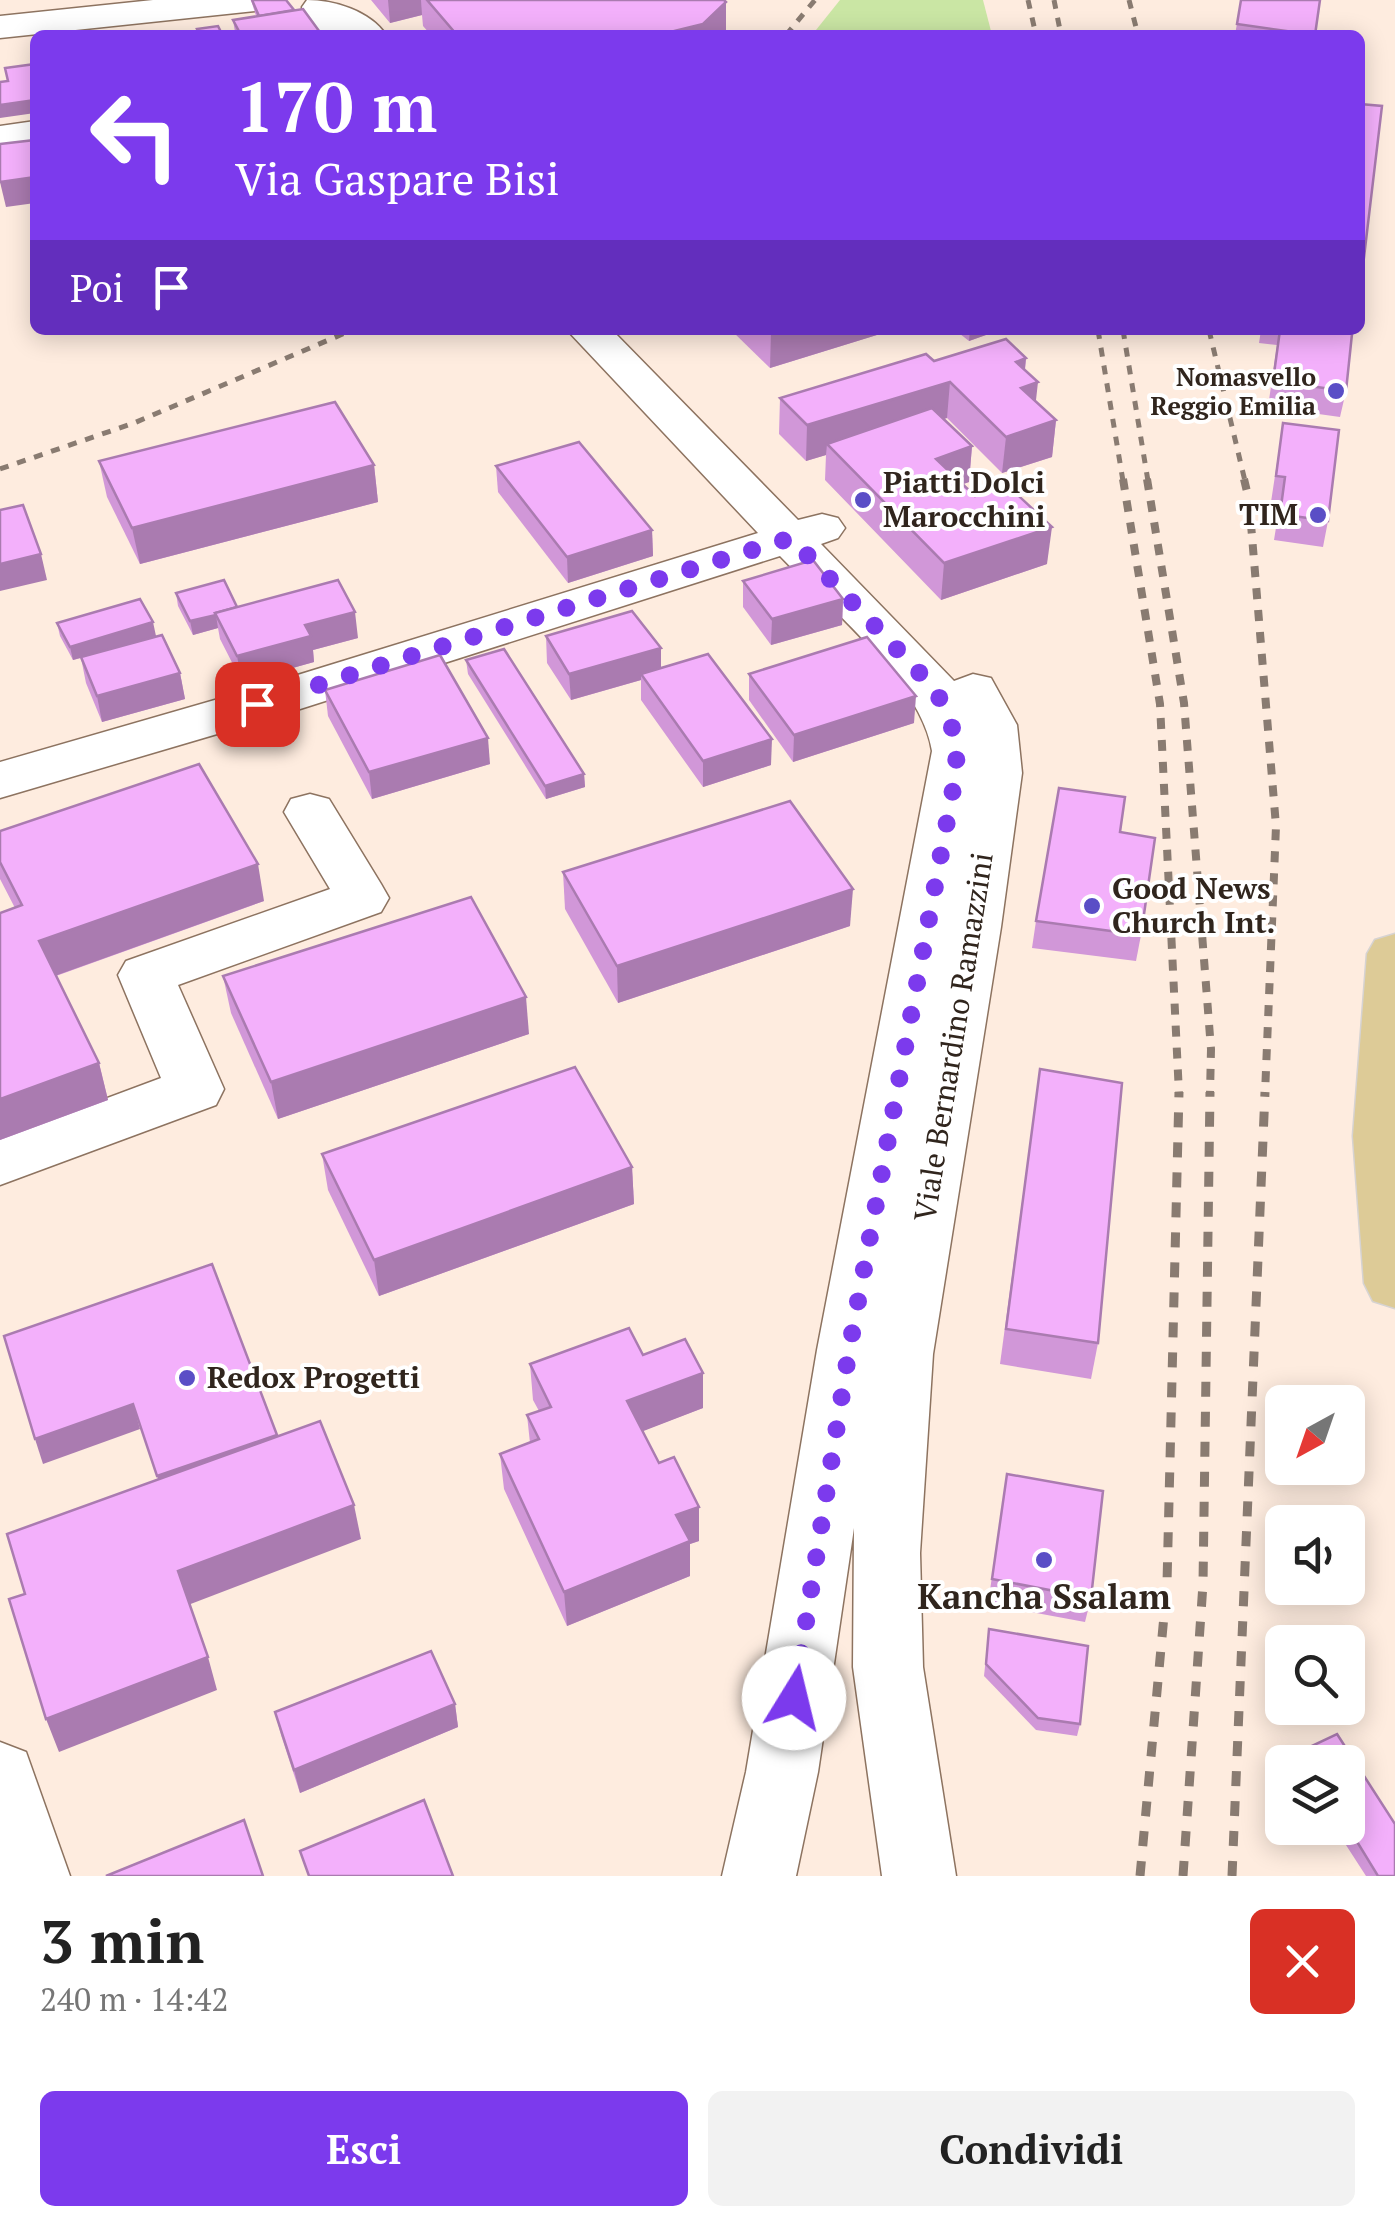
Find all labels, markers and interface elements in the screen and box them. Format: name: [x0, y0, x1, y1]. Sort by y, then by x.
text: 170 m: [235, 59, 437, 152]
icon: left: [70, 70, 200, 200]
text: Via Gaspare Bisi: [235, 148, 559, 208]
icon: arrive: [144, 260, 199, 315]
text: Poi: [70, 263, 124, 313]
place label: Nomasvello Reggio Emilia: [1151, 360, 1316, 422]
marker: Nomasvello Reggio Emilia: [1325, 380, 1347, 402]
place label: Piatti Dolci Marocchini: [883, 462, 1045, 536]
marker: Piatti Dolci Marocchini: [852, 489, 874, 511]
place label: TIM: [1239, 494, 1298, 534]
marker: TIM: [1307, 504, 1329, 526]
pin: [215, 662, 300, 747]
icon: arrive: [230, 677, 285, 732]
street label: Viale Bernardino Ramazzini: [904, 850, 1002, 1224]
place label: Good News Church Int.: [1112, 868, 1276, 942]
marker: Good News Church Int.: [1081, 895, 1103, 917]
place label: Redox Progetti: [207, 1357, 420, 1397]
marker: Redox Progetti: [176, 1367, 198, 1389]
north arrow: [1265, 1385, 1365, 1485]
map controls: [1265, 1385, 1365, 1845]
button: sound: [1265, 1505, 1365, 1605]
marker: Kancha Ssalam: [1033, 1549, 1055, 1571]
place label: Kancha Ssalam: [917, 1573, 1171, 1619]
button: search: [1265, 1625, 1365, 1725]
position arrow: [742, 1646, 846, 1750]
button: layers: [1265, 1745, 1365, 1845]
text: 3 min: [40, 1901, 204, 1980]
button: close: [1250, 1909, 1355, 2014]
text: 240 m · 14:42: [40, 1978, 228, 2020]
button: Esci: [40, 2091, 688, 2206]
button: Condividi: [708, 2091, 1355, 2206]

